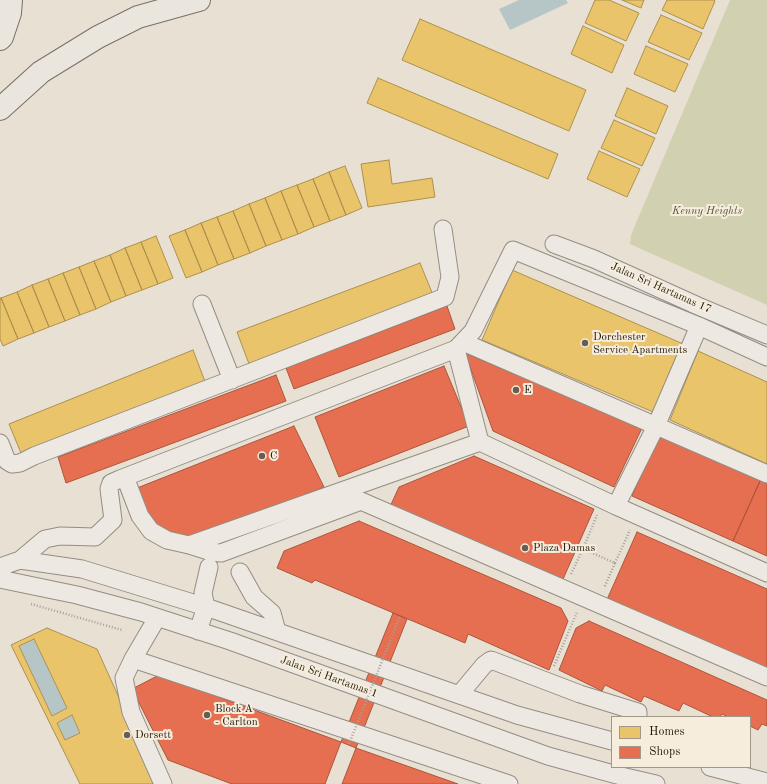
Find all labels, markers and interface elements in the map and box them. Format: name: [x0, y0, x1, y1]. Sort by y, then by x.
park label: Kenny Heights: [672, 204, 742, 218]
street label: Jalan Sri Hartamas 17: [609, 260, 713, 316]
place label: Dorchester Service Apartments: [593, 330, 687, 356]
marker: Dorchester Service Apartments: [580, 338, 590, 348]
place label: E: [524, 383, 532, 397]
marker: E: [511, 385, 521, 395]
place label: C: [270, 449, 277, 463]
marker: C: [257, 451, 267, 461]
place label: Plaza Damas: [533, 541, 595, 555]
marker: Plaza Damas: [520, 543, 530, 553]
street label: Jalan Sri Hartamas 1: [279, 653, 379, 701]
place label: Block A - Carlton: [215, 702, 258, 728]
marker: Block A - Carlton: [202, 710, 212, 720]
legend: [611, 716, 751, 768]
text: Homes: [649, 726, 685, 738]
place label: Dorsett: [135, 728, 171, 742]
marker: Dorsett: [122, 730, 132, 740]
text: Shops: [649, 746, 680, 758]

